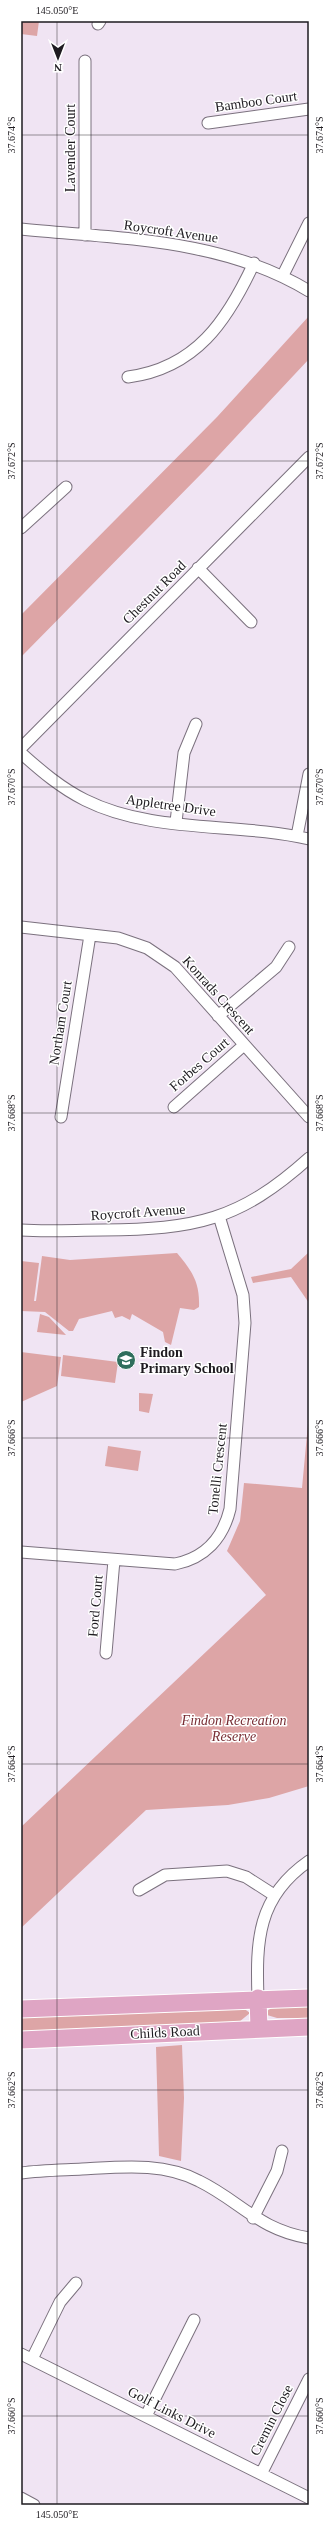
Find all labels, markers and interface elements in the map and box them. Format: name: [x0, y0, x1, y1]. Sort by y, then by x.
text: 145.050°E: [36, 5, 78, 16]
north arrow: [38, 38, 78, 78]
text: N: [54, 62, 62, 74]
street label: Bamboo Court: [214, 88, 298, 115]
street label: Lavender Court: [63, 104, 78, 192]
text: 37.674°S: [6, 116, 17, 154]
text: 37.674°S: [314, 116, 325, 154]
street label: Roycroft Avenue: [123, 217, 219, 246]
text: 37.672°S: [6, 442, 17, 480]
text: 37.672°S: [314, 442, 325, 480]
street label: Chestnut Road: [120, 558, 189, 627]
text: 37.670°S: [6, 768, 17, 806]
text: 37.670°S: [314, 768, 325, 806]
street label: Appletree Drive: [125, 792, 217, 819]
street label: Konrads Crescent: [180, 953, 258, 1038]
street label: Northam Court: [46, 980, 75, 1066]
street label: Forbes Court: [167, 1035, 232, 1094]
text: 37.668°S: [6, 1094, 17, 1132]
text: 37.668°S: [314, 1094, 325, 1132]
street label: Roycroft Avenue: [90, 1202, 186, 1223]
place label: Findon Primary School: [140, 1345, 234, 1376]
school or university icon: Findon Primary School: [115, 1349, 137, 1371]
text: 37.666°S: [6, 1419, 17, 1457]
text: 37.666°S: [314, 1419, 325, 1457]
street label: Tonelli Crescent: [205, 1422, 230, 1516]
street label: Ford Court: [85, 1574, 106, 1638]
park label: Findon Recreation Reserve: [181, 1713, 286, 1744]
text: 37.664°S: [6, 1745, 17, 1783]
text: 37.664°S: [314, 1745, 325, 1783]
street label: Childs Road: [130, 2023, 200, 2042]
text: 37.662°S: [6, 2071, 17, 2109]
text: 37.662°S: [314, 2071, 325, 2109]
street label: Cremin Close: [247, 2382, 296, 2458]
street label: Golf Links Drive: [125, 2384, 218, 2441]
text: 37.660°S: [6, 2397, 17, 2435]
text: 37.660°S: [314, 2397, 325, 2435]
text: 145.050°E: [36, 2509, 78, 2520]

